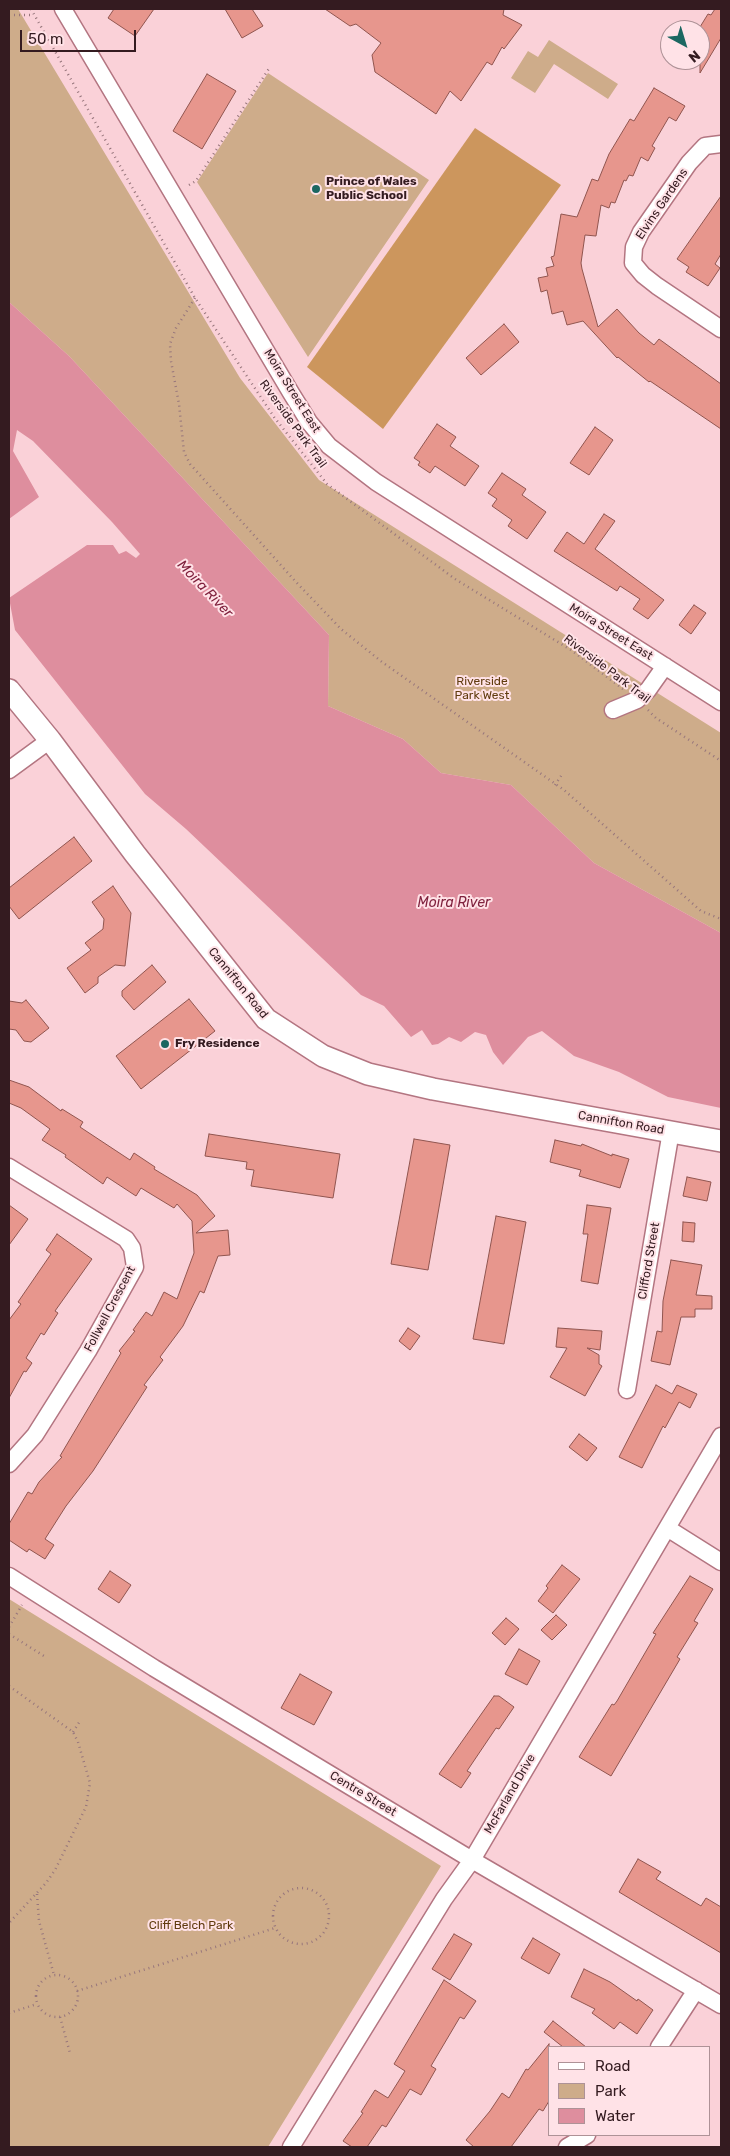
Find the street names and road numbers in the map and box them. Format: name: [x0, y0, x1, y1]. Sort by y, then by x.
street label: Elvins Gardens: [633, 166, 691, 242]
street label: Moira Street East: [261, 347, 323, 435]
street label: Riverside Park Trail: [256, 377, 330, 471]
street label: Moira Street East: [567, 601, 655, 663]
street label: Riverside Park Trail: [561, 632, 653, 706]
street label: Cannifton Road: [205, 945, 271, 1021]
street label: Cannifton Road: [577, 1108, 665, 1138]
street label: Clifford Street: [635, 1221, 663, 1301]
street label: Follwell Crescent: [81, 1264, 139, 1354]
street label: McFarland Drive: [481, 1752, 539, 1836]
street label: Centre Street: [327, 1768, 399, 1820]

